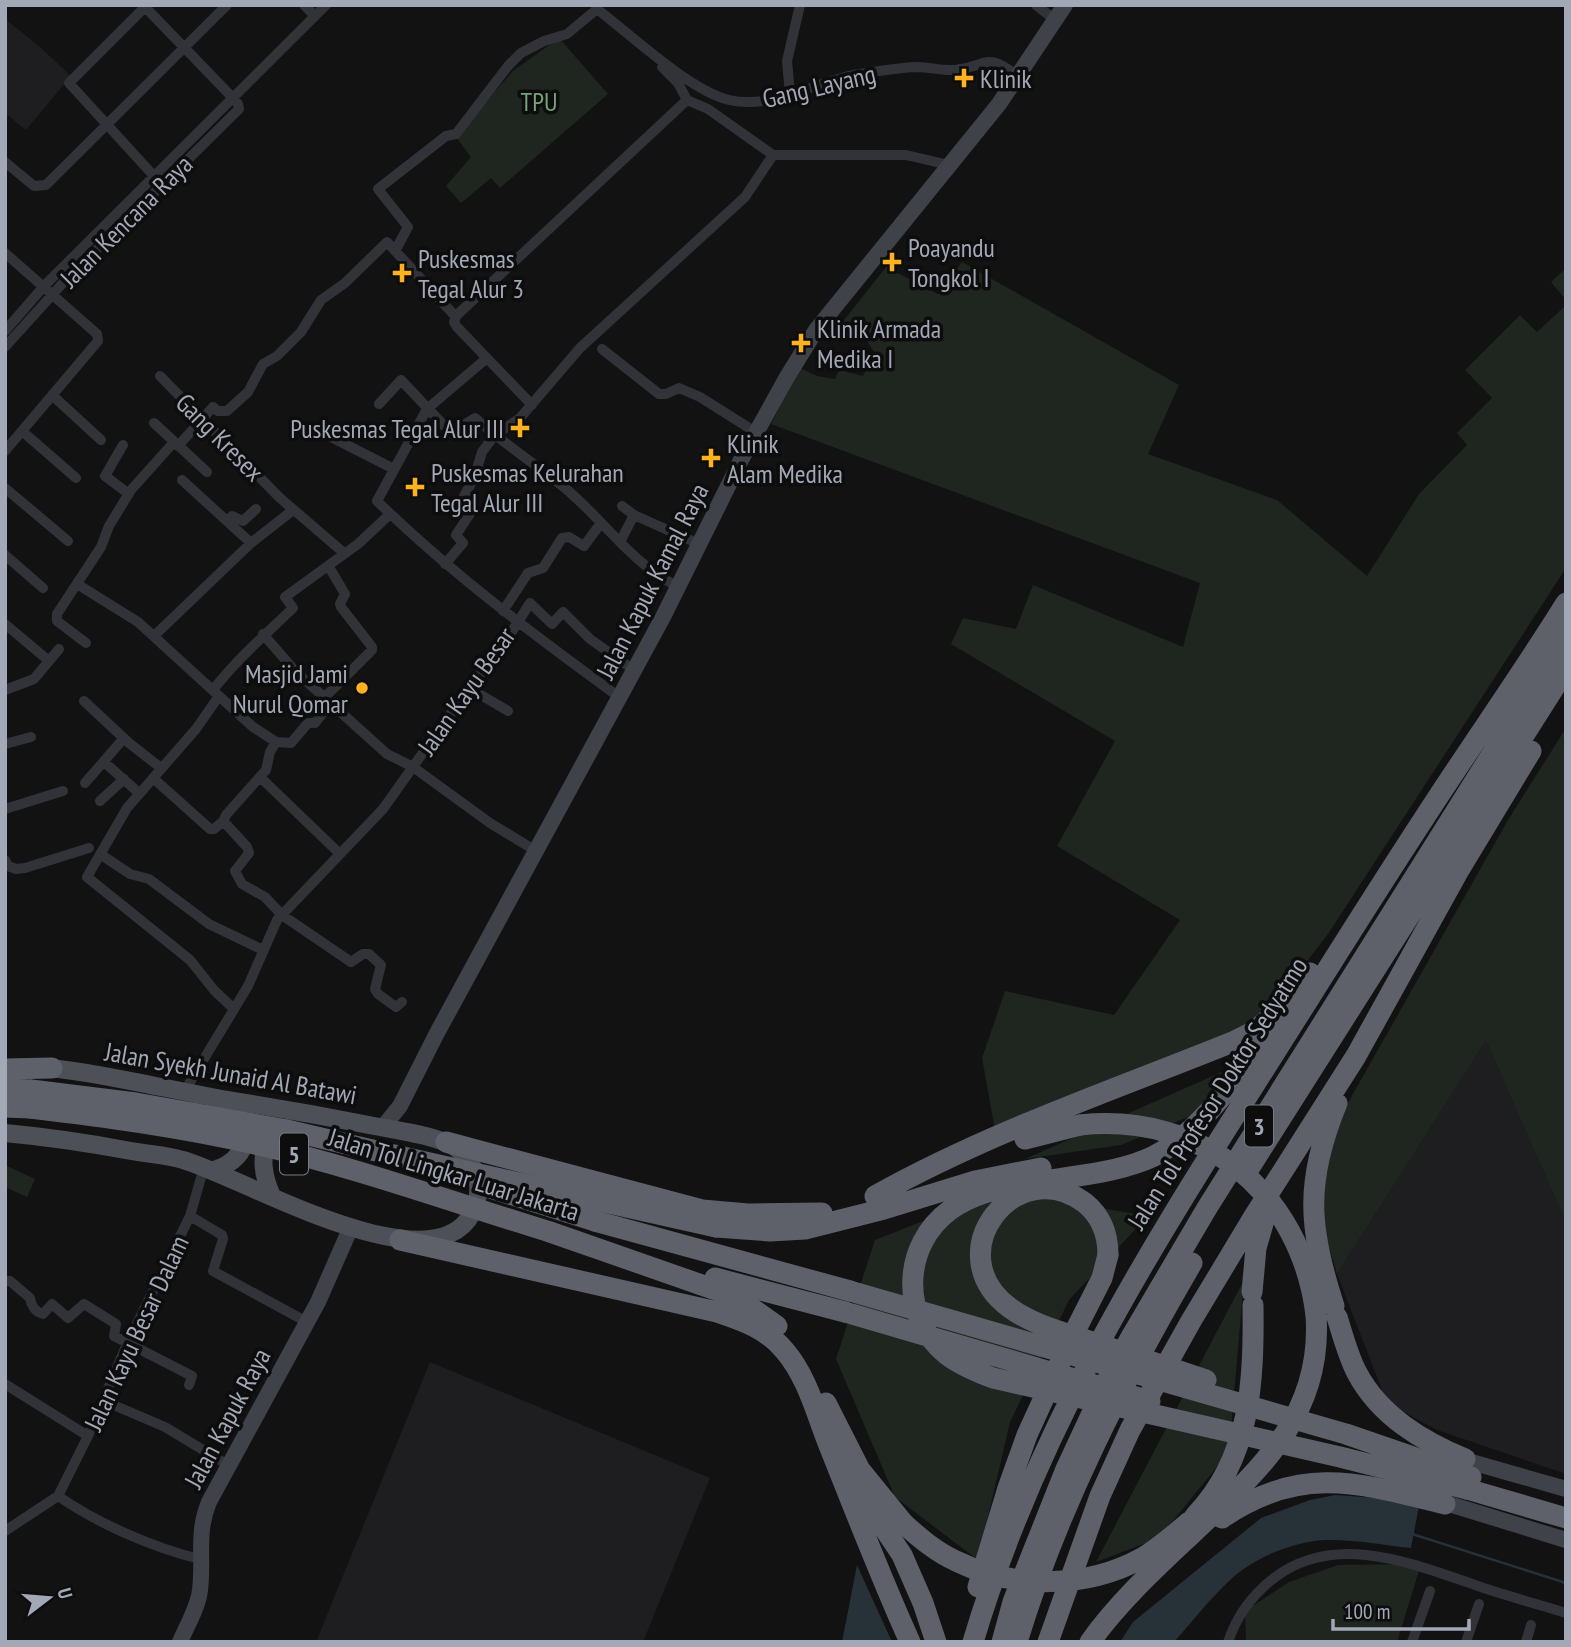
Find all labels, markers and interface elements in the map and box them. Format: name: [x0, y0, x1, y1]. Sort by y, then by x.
street label: Gang Layang: [759, 57, 879, 115]
place label: Klinik: [980, 62, 1032, 95]
marker: Klinik: [954, 68, 974, 88]
park label: TPU: [521, 85, 557, 118]
street label: Jalan Kencana Raya: [52, 148, 199, 295]
place label: Poayandu Tongkol I: [908, 231, 995, 294]
place label: Puskesmas Tegal Alur 3: [418, 242, 524, 305]
marker: Poayandu Tongkol I: [882, 252, 902, 272]
marker: Puskesmas Tegal Alur 3: [392, 263, 412, 283]
place label: Klinik Armada Medika I: [817, 312, 941, 375]
marker: Klinik Armada Medika I: [791, 333, 811, 353]
street label: Gang Kresex: [169, 386, 271, 488]
place label: Puskesmas Tegal Alur III: [290, 412, 504, 445]
marker: Puskesmas Tegal Alur III: [510, 418, 530, 438]
place label: Klinik Alam Medika: [727, 427, 843, 490]
marker: Klinik Alam Medika: [701, 448, 721, 468]
place label: Puskesmas Kelurahan Tegal Alur III: [431, 456, 624, 519]
marker: Puskesmas Kelurahan Tegal Alur III: [405, 477, 425, 497]
street label: Jalan Kapuk Kamal Raya: [588, 478, 715, 685]
street label: Jalan Kayu Besar: [409, 621, 522, 762]
place label: Masjid Jami Nurul Qomar: [233, 657, 348, 720]
marker: Masjid Jami Nurul Qomar: [354, 680, 370, 696]
street label: Jalan Tol Profesor Doktor Sedyatmo: [1119, 951, 1314, 1236]
street label: Jalan Syekh Junaid Al Batawi: [102, 1034, 359, 1111]
road number: 3: [1245, 1106, 1273, 1146]
street label: Jalan Tol Lingkar Luar Jakarta: [324, 1120, 583, 1228]
road number: 5: [280, 1134, 308, 1174]
street label: Jalan Kayu Besar Dalam: [76, 1230, 196, 1437]
street label: Jalan Kapuk Raya: [176, 1343, 278, 1494]
north arrow: [14, 1563, 84, 1633]
text: U: [52, 1585, 78, 1601]
scale bar: [1333, 1588, 1470, 1632]
text: 100 m: [1344, 1598, 1390, 1625]

